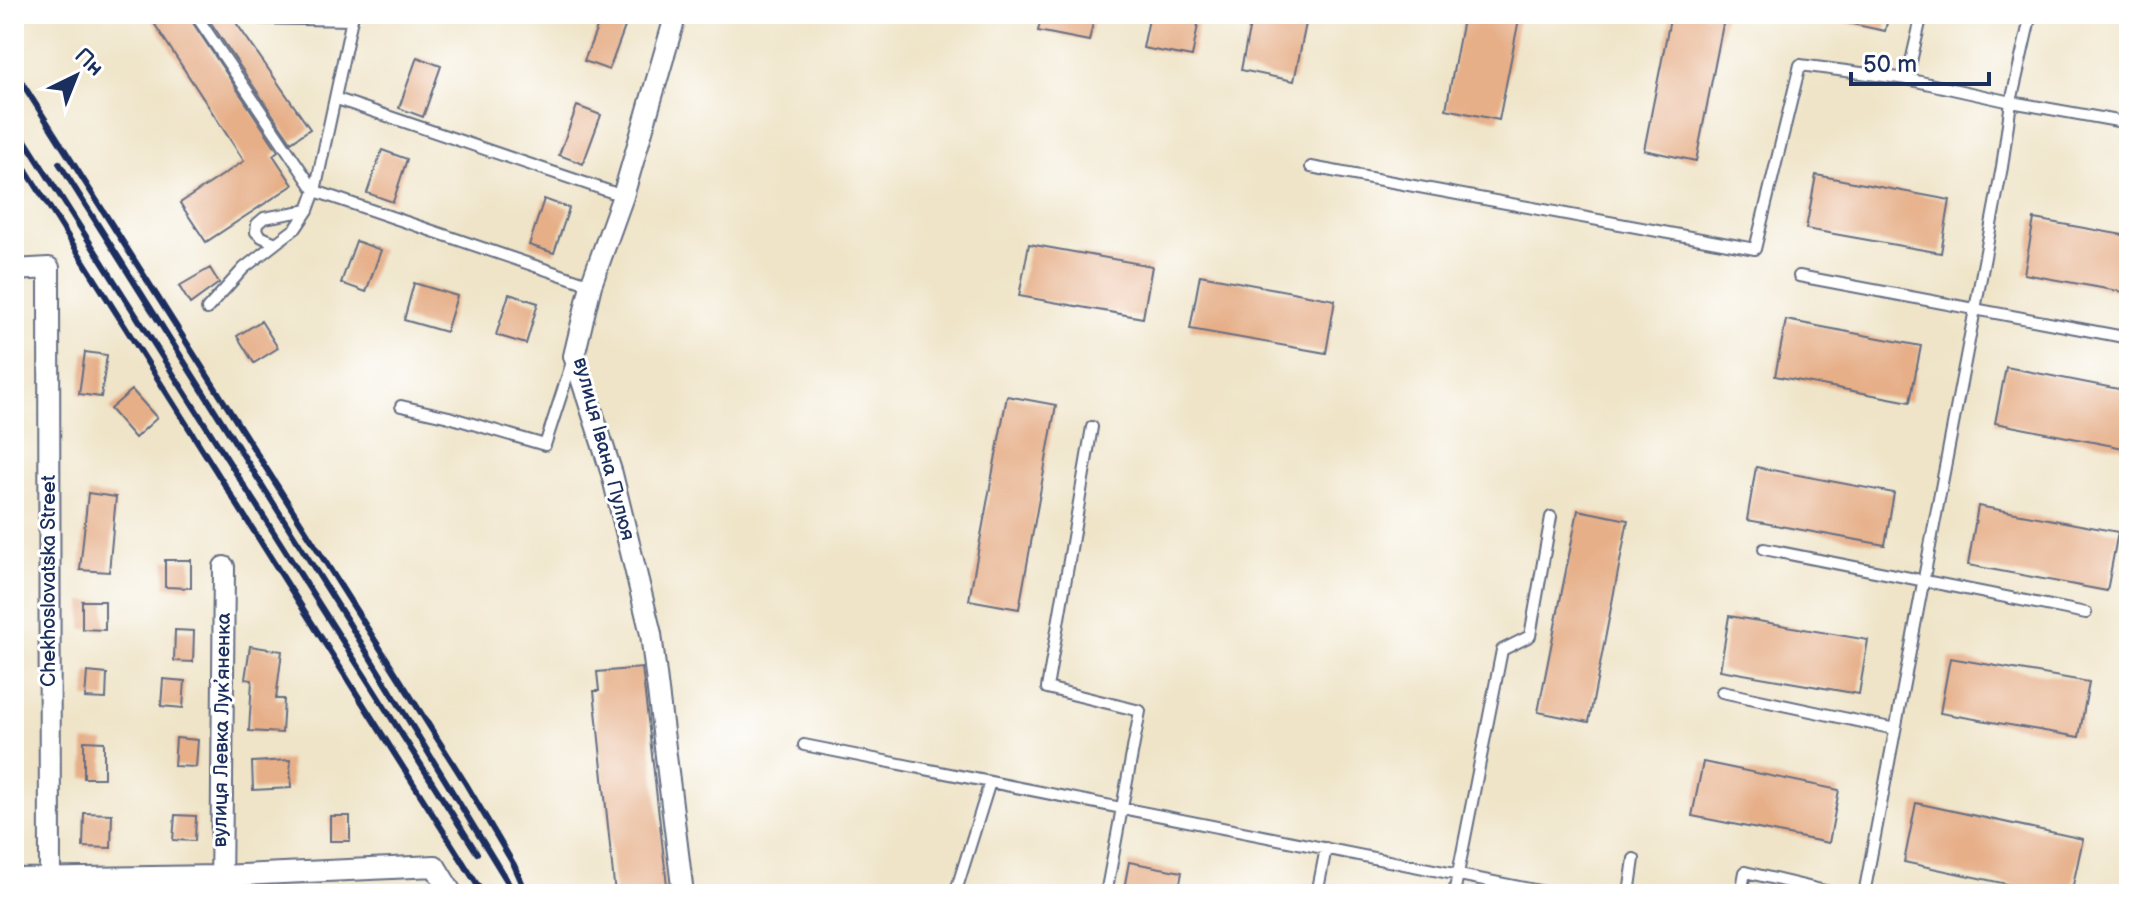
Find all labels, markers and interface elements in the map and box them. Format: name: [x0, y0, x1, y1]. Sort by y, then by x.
north arrow: [36, 36, 116, 116]
scale bar: [1851, 36, 1989, 86]
text: Пн: [69, 43, 109, 82]
text: 50 m: [1863, 50, 1917, 79]
street label: вулиця Івана Пулюя: [568, 355, 640, 543]
street label: Chekhoslovatska Street: [37, 475, 61, 687]
street label: вулиця Левка Лукʼяненка: [208, 612, 236, 848]

